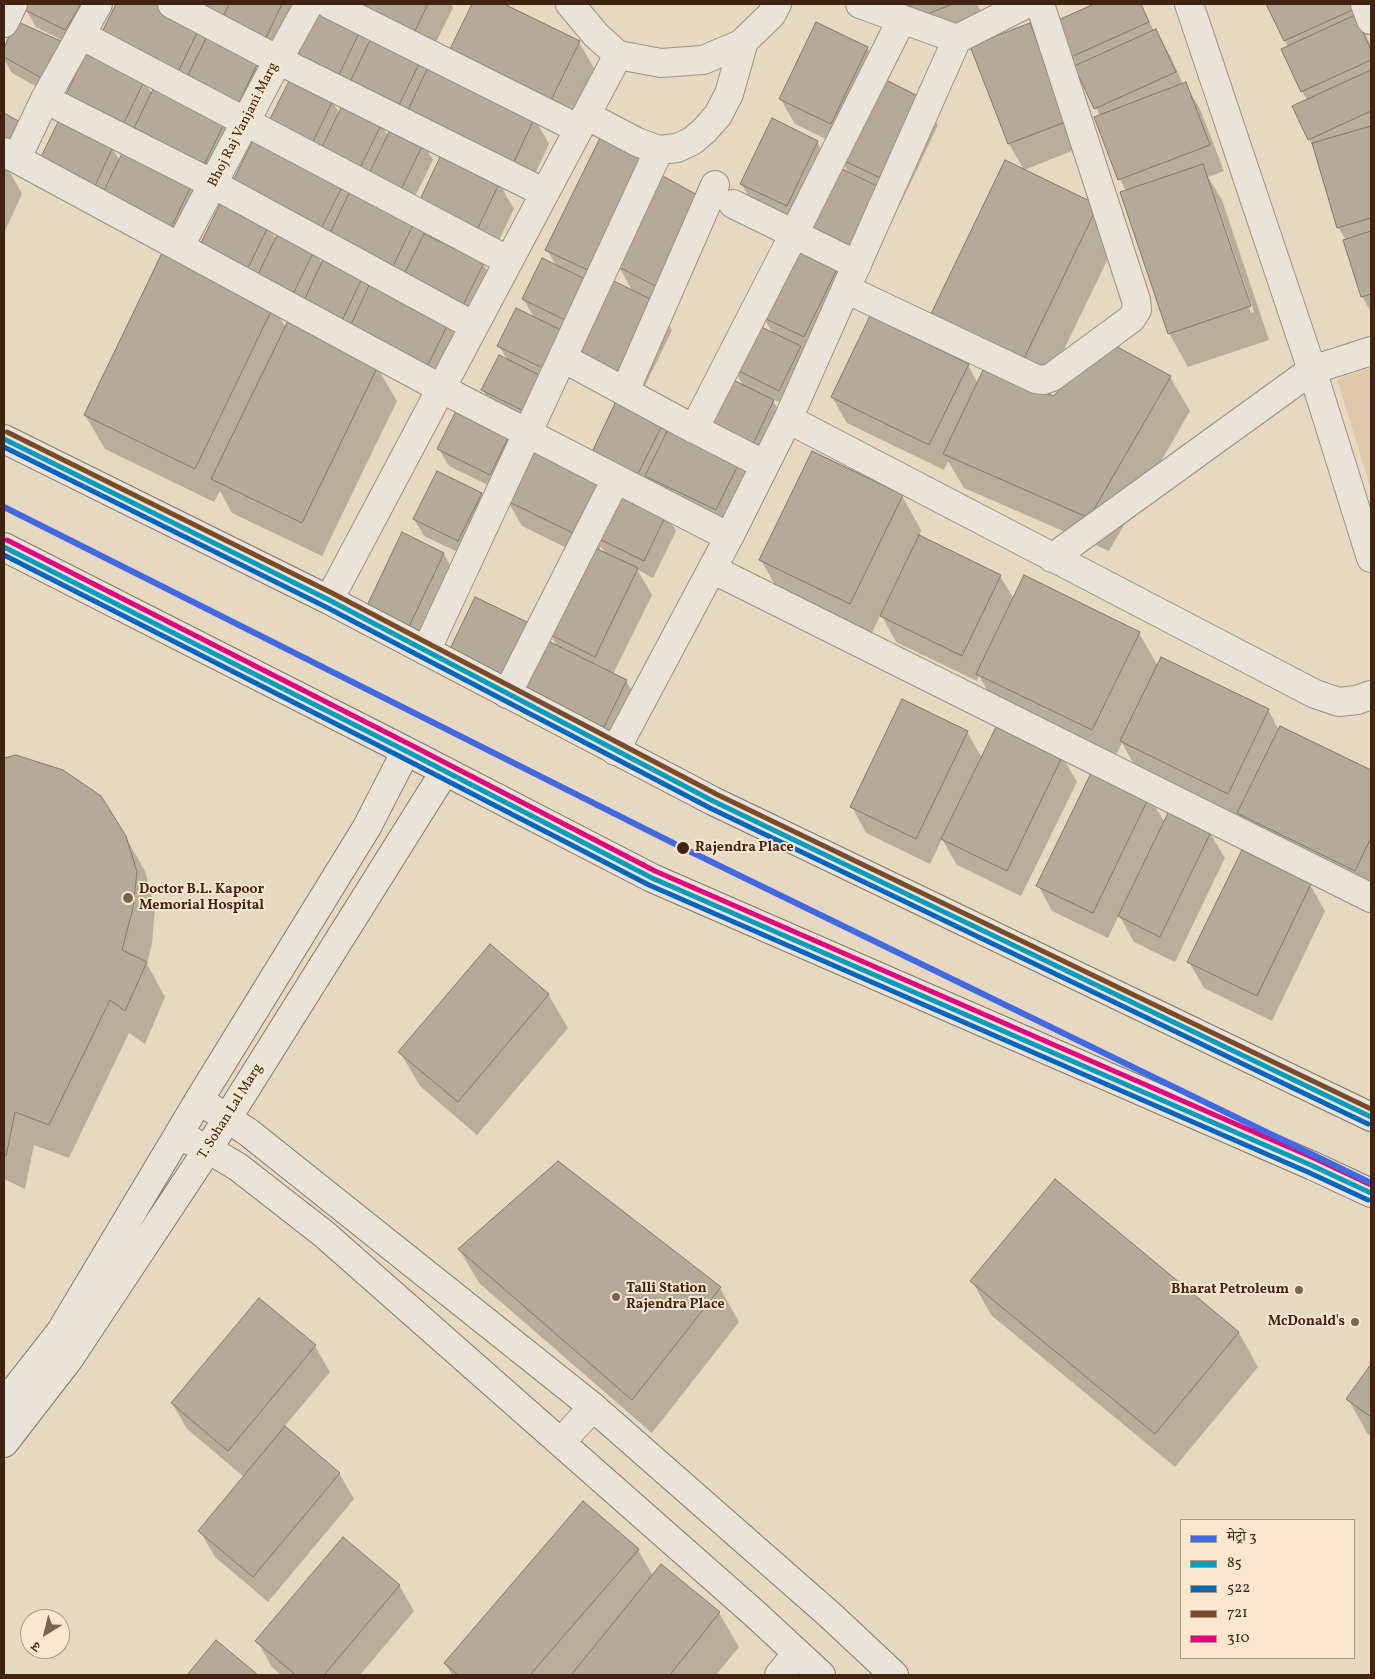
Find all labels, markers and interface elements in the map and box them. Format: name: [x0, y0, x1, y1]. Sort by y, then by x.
street label: Bhoj Raj Vanjani Marg: [205, 60, 283, 190]
marker: Rajendra Place: [675, 840, 691, 856]
place label: Rajendra Place: [695, 840, 794, 856]
place label: Doctor B.L. Kapoor Memorial Hospital: [139, 882, 264, 914]
marker: Doctor B.L. Kapoor Memorial Hospital: [121, 891, 135, 905]
street label: T. Sohan Lal Marg: [195, 1061, 267, 1163]
place label: Talli Station Rajendra Place: [626, 1281, 725, 1314]
place label: Bharat Petroleum: [1171, 1282, 1289, 1298]
marker: Bharat Petroleum: [1293, 1284, 1305, 1296]
marker: Talli Station Rajendra Place: [610, 1291, 622, 1303]
place label: McDonald's: [1268, 1314, 1345, 1330]
marker: McDonald's: [1349, 1316, 1361, 1328]
legend: [1180, 1519, 1355, 1659]
text: मेट्रो 3: [1227, 1527, 1257, 1548]
text: 85: [1227, 1553, 1242, 1574]
text: 522: [1227, 1578, 1250, 1599]
text: 721: [1227, 1603, 1248, 1624]
north arrow: [20, 1609, 70, 1659]
text: 310: [1227, 1628, 1250, 1649]
text: उ: [28, 1636, 45, 1656]

